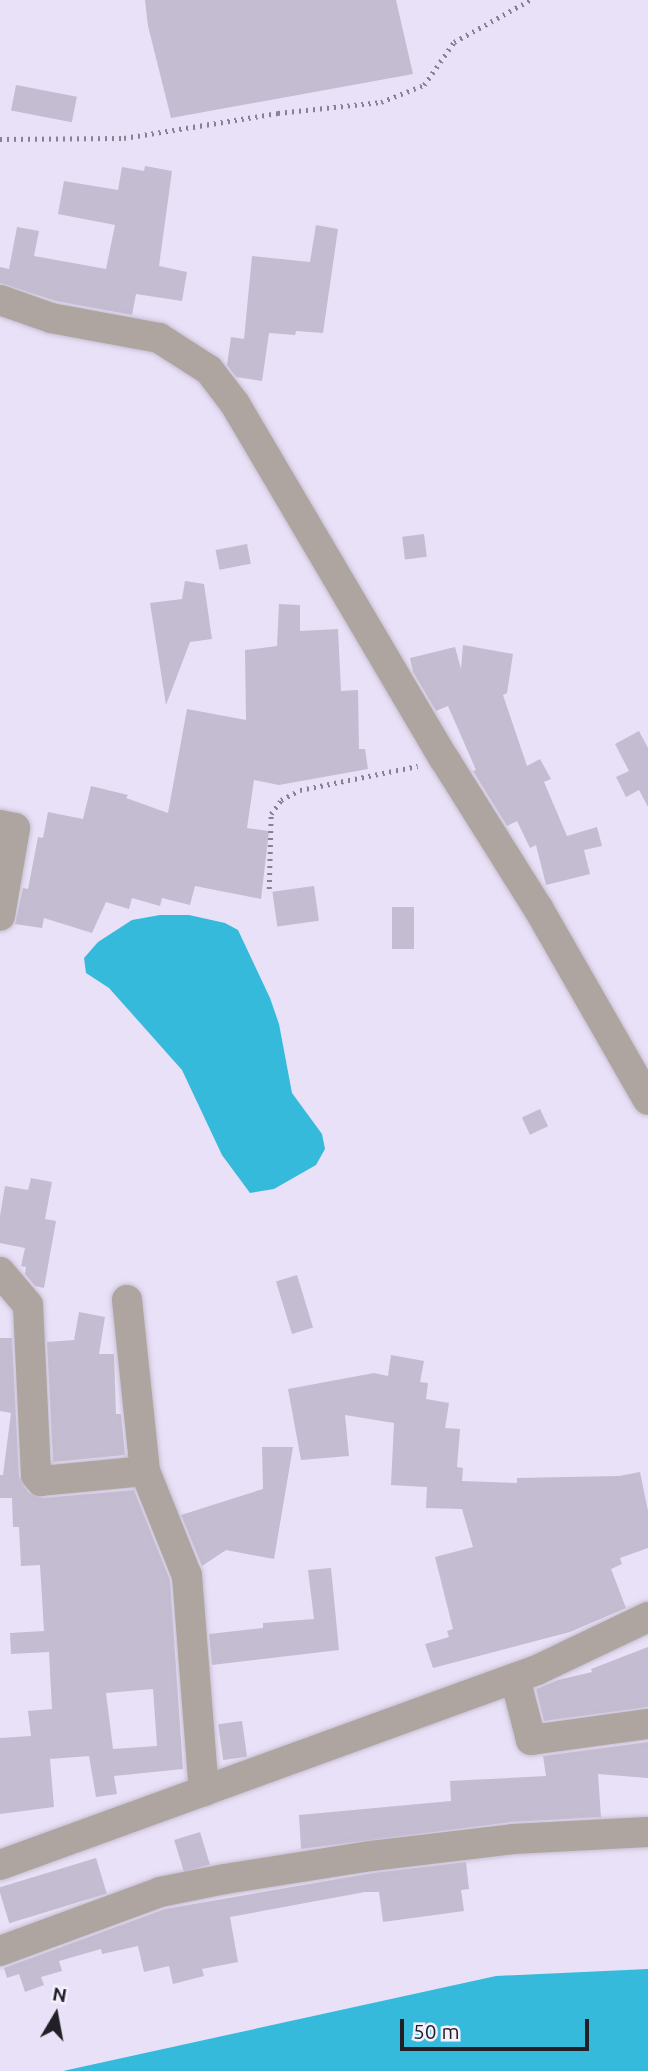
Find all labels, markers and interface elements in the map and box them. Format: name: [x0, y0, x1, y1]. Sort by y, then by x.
north arrow: [21, 1980, 91, 2050]
text: N: [51, 1982, 69, 2006]
scale bar: [403, 2004, 592, 2048]
text: 50 m: [413, 2019, 460, 2043]

